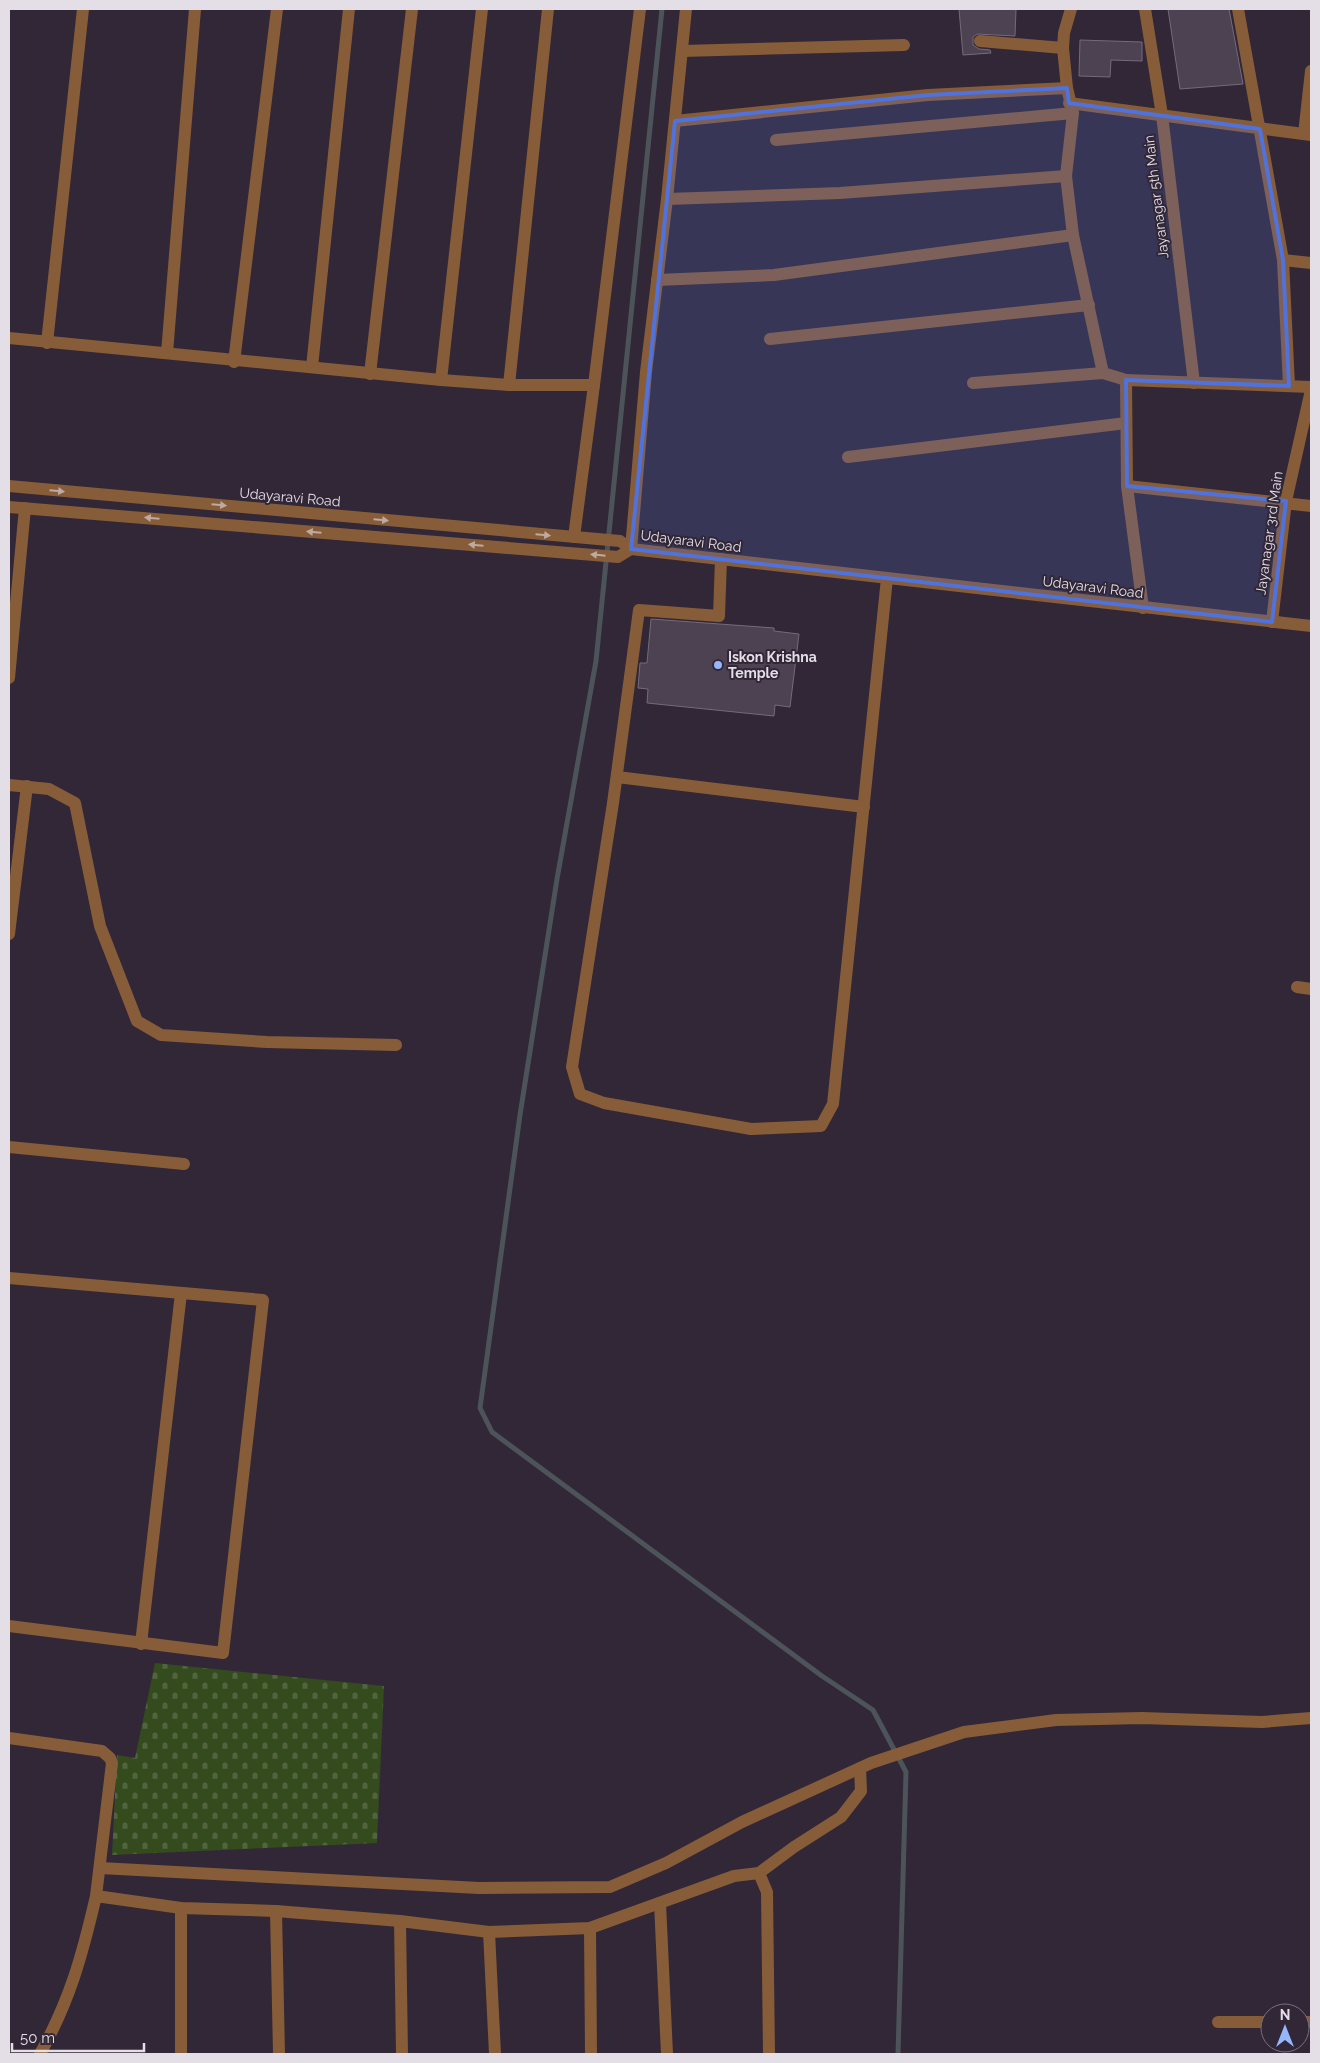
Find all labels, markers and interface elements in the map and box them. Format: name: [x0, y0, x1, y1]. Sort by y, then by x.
street label: Jayanagar 5th Main: [1140, 134, 1172, 260]
street label: Jayanagar 3rd Main: [1252, 470, 1286, 596]
street label: Udayaravi Road: [239, 485, 341, 509]
one-way arrow: [50, 487, 66, 495]
one-way arrow: [211, 502, 227, 510]
one-way arrow: [144, 514, 160, 522]
one-way arrow: [373, 516, 389, 524]
one-way arrow: [306, 527, 322, 535]
street label: Udayaravi Road: [640, 527, 742, 555]
one-way arrow: [535, 531, 551, 539]
one-way arrow: [468, 540, 484, 548]
one-way arrow: [589, 551, 605, 559]
street label: Udayaravi Road: [1042, 573, 1144, 601]
place label: Iskon Krishna Temple: [728, 649, 817, 681]
marker: Iskon Krishna Temple: [712, 659, 724, 671]
north arrow: [1260, 2003, 1310, 2053]
text: N: [1280, 2007, 1290, 2023]
scale bar: [12, 2020, 145, 2052]
text: 50 m: [20, 2029, 55, 2047]

